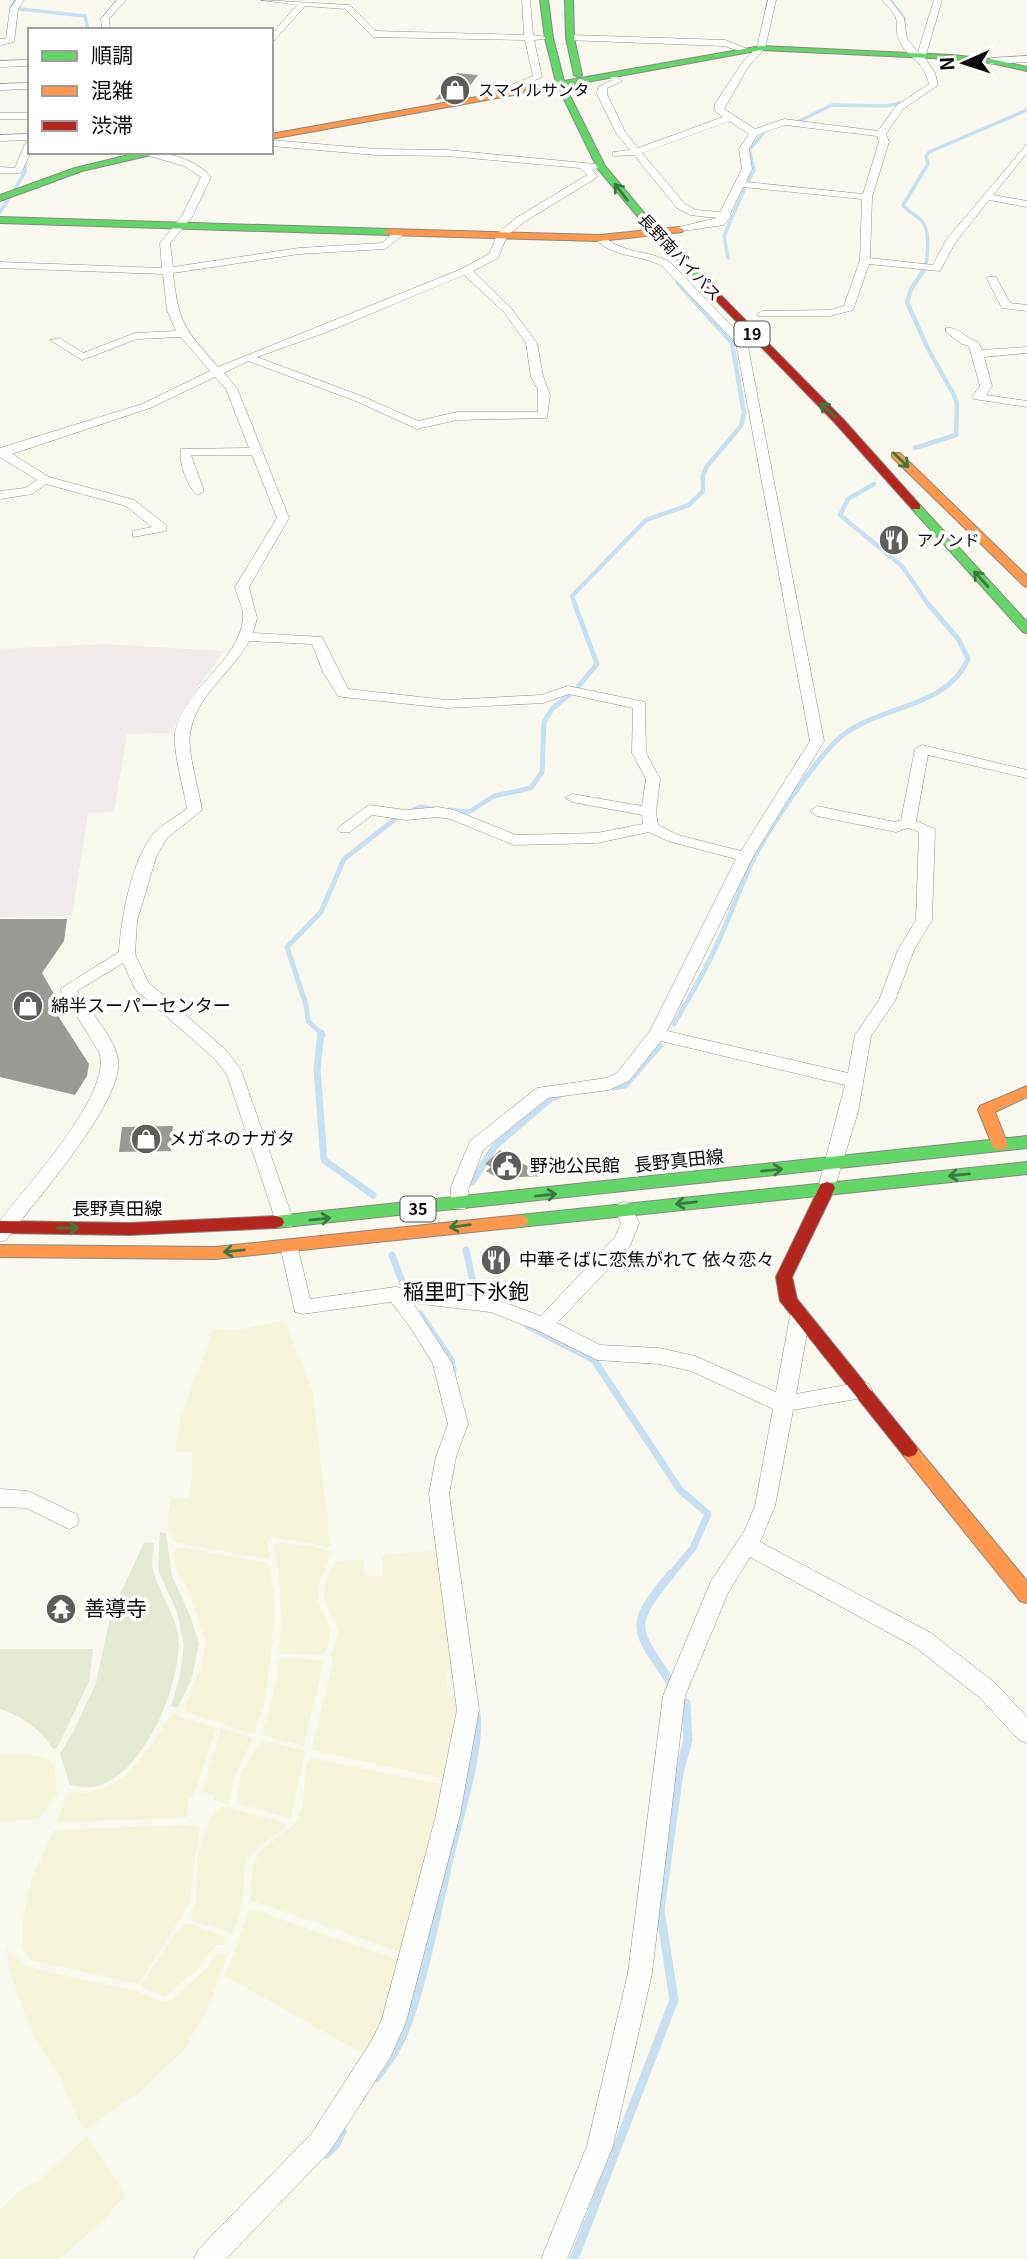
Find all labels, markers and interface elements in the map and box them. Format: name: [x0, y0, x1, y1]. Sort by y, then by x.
legend: [28, 28, 273, 154]
north arrow: [929, 28, 999, 98]
text: 順調: [91, 39, 133, 69]
text: N: [932, 56, 959, 72]
shop icon: スマイルサンタ: [438, 73, 472, 107]
text: 混雑: [91, 74, 133, 104]
place label: スマイルサンタ: [478, 77, 590, 101]
text: 渋滞: [91, 109, 133, 139]
one-way arrow: [613, 184, 628, 202]
street label: 長野南バイパス: [634, 207, 728, 305]
road number: 19: [734, 322, 770, 346]
one-way arrow: [820, 402, 837, 419]
one-way arrow: [892, 452, 909, 469]
restaurant icon: アノンド: [877, 523, 911, 557]
place label: アノンド: [917, 527, 980, 551]
one-way arrow: [973, 570, 989, 588]
shop icon: 綿半スーパーセンター: [11, 989, 45, 1023]
place label: 綿半スーパーセンター: [51, 991, 231, 1017]
shop icon: メガネのナガタ: [129, 1122, 163, 1156]
place label: メガネのナガタ: [169, 1124, 295, 1150]
street label: 長野真田線: [633, 1141, 725, 1177]
public building icon: 野池公民館: [490, 1149, 524, 1183]
place label: 野池公民館: [530, 1151, 620, 1177]
one-way arrow: [760, 1163, 783, 1176]
one-way arrow: [948, 1168, 971, 1181]
one-way arrow: [534, 1188, 557, 1201]
street label: 長野真田線: [72, 1194, 162, 1220]
road number: 35: [400, 1196, 436, 1222]
one-way arrow: [675, 1197, 698, 1210]
one-way arrow: [308, 1212, 331, 1225]
one-way arrow: [449, 1220, 472, 1233]
one-way arrow: [56, 1222, 79, 1235]
restaurant icon: 中華そばに恋焦がれて 依々恋々: [479, 1243, 513, 1277]
one-way arrow: [223, 1245, 245, 1258]
place label: 中華そばに恋焦がれて 依々恋々: [519, 1245, 775, 1271]
district label: 稲里町下氷鉋: [403, 1275, 529, 1305]
temple icon: 善導寺: [44, 1592, 78, 1626]
place label: 善導寺: [84, 1592, 147, 1622]

